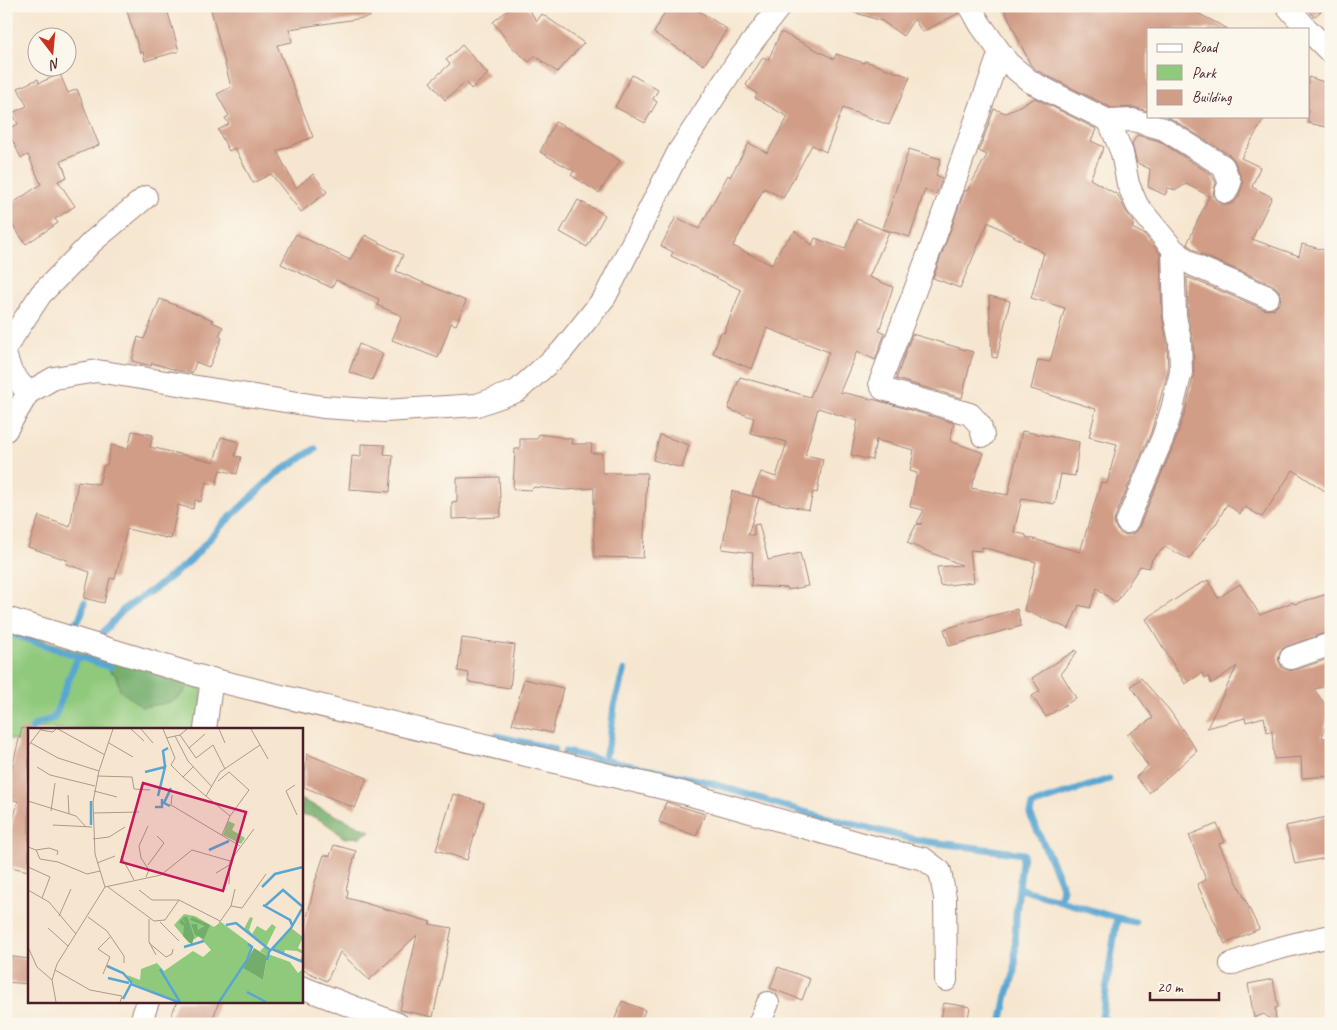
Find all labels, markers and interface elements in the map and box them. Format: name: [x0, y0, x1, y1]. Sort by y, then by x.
north arrow: [28, 28, 78, 78]
legend: [1147, 28, 1310, 118]
text: Road: [1192, 38, 1219, 57]
text: N: [47, 55, 62, 74]
text: Park: [1192, 64, 1217, 83]
text: Building: [1192, 88, 1232, 107]
inset map: [28, 728, 302, 1002]
scale bar: [1150, 970, 1218, 1002]
text: 20 m: [1157, 978, 1184, 997]

